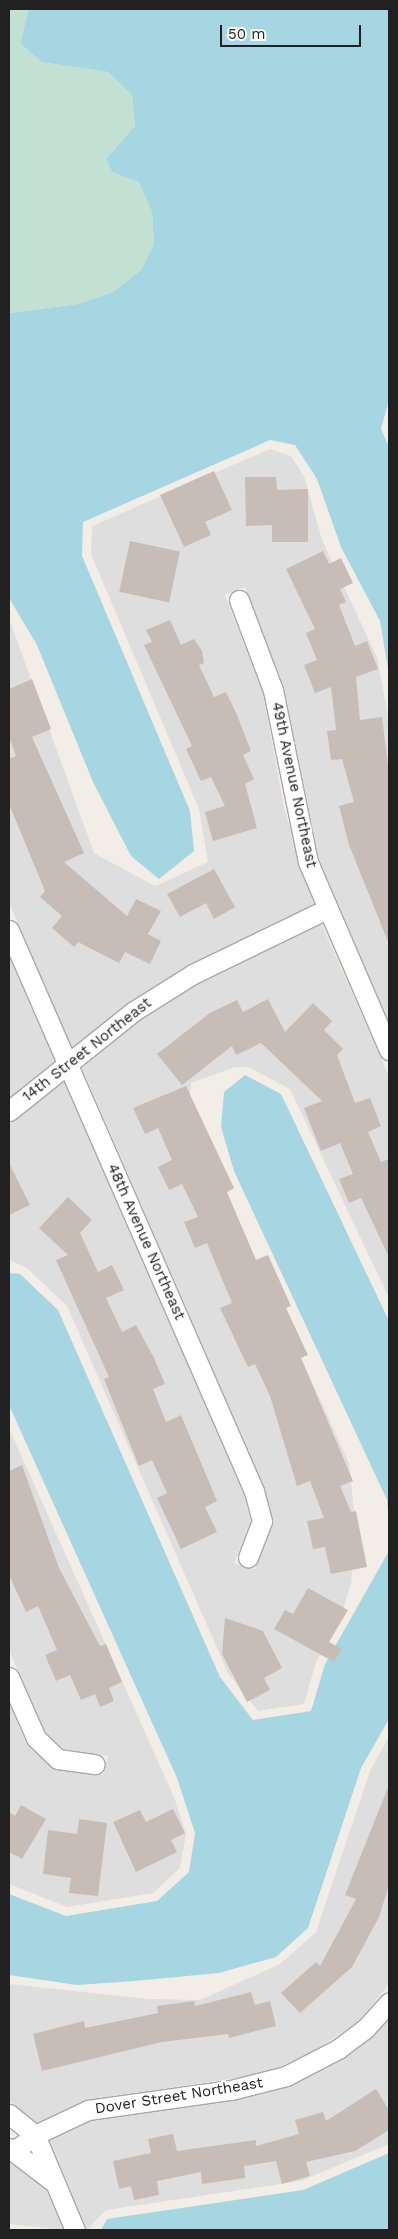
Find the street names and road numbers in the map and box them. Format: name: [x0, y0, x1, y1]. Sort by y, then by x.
street label: 49th Avenue Northeast: [268, 700, 320, 870]
street label: 14th Street Northeast: [19, 994, 155, 1106]
street label: 48th Avenue Northeast: [103, 1161, 189, 1323]
street label: Dover Street Northeast: [94, 2074, 264, 2118]

